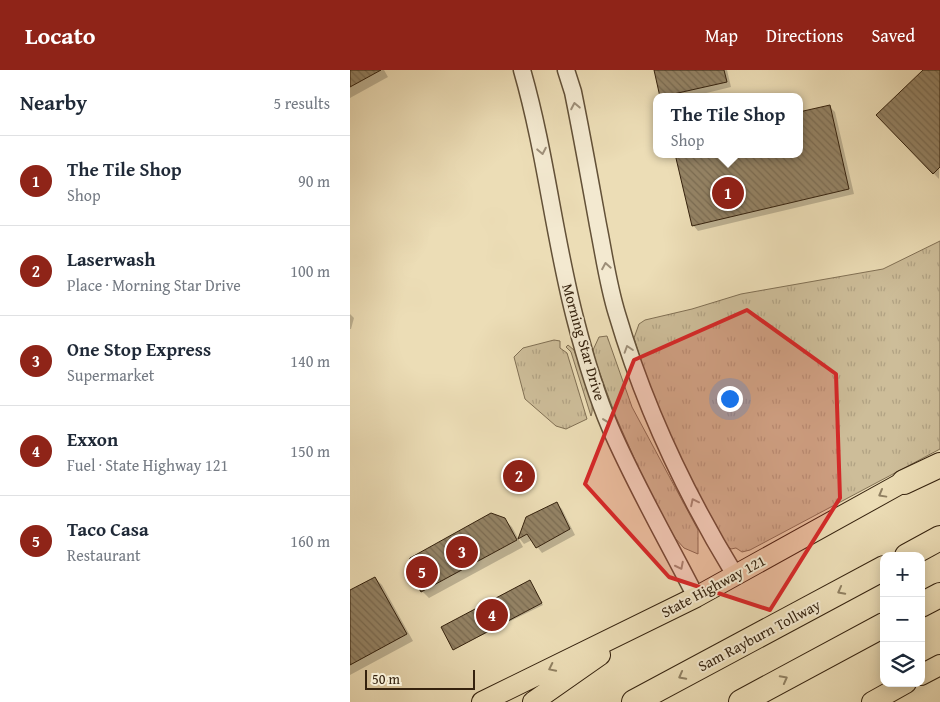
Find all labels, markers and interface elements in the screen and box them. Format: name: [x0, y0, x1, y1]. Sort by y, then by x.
text: Locato: [25, 18, 96, 53]
text: Map: [705, 22, 738, 49]
text: Directions: [766, 22, 843, 49]
text: Saved: [871, 22, 915, 49]
text: Nearby: [20, 87, 87, 118]
text: 5 results: [273, 91, 330, 115]
popup: [653, 93, 803, 158]
text: The Tile Shop: [671, 100, 785, 128]
one-way arrow: [571, 101, 581, 110]
text: Shop: [671, 128, 704, 152]
one-way arrow: [536, 147, 546, 156]
text: The Tile Shop: [67, 155, 182, 183]
text: 1: [32, 169, 40, 193]
text: 90 m: [298, 169, 330, 193]
pin: 1: [712, 174, 744, 212]
text: Shop: [67, 183, 101, 207]
text: Laserwash: [67, 245, 155, 273]
text: 2: [32, 259, 40, 283]
text: 100 m: [290, 259, 330, 283]
one-way arrow: [601, 261, 611, 270]
text: Place · Morning Star Drive: [67, 273, 241, 297]
street label: Morning Star Drive: [557, 281, 611, 403]
text: One Stop Express: [67, 335, 211, 363]
one-way arrow: [624, 345, 634, 354]
text: 3: [32, 349, 40, 373]
text: 140 m: [290, 349, 330, 373]
text: Supermarket: [67, 363, 154, 387]
your location: [717, 386, 743, 412]
one-way arrow: [602, 416, 612, 424]
text: Exxon: [67, 425, 118, 453]
text: 4: [32, 439, 40, 463]
text: 150 m: [290, 439, 330, 463]
text: Fuel · State Highway 121: [67, 453, 228, 477]
pin: 2: [503, 457, 535, 495]
one-way arrow: [878, 488, 887, 498]
one-way arrow: [690, 498, 700, 507]
text: Taco Casa: [67, 515, 149, 543]
text: 5: [32, 529, 40, 553]
text: 160 m: [290, 529, 330, 553]
pin: 3: [446, 533, 478, 571]
text: Restaurant: [67, 543, 141, 567]
street label: State Highway 121: [657, 550, 769, 622]
map controls: [880, 552, 925, 687]
button: +: [880, 552, 925, 597]
pin: 5: [406, 553, 438, 591]
one-way arrow: [674, 560, 684, 569]
one-way arrow: [837, 585, 846, 595]
street label: Sam Rayburn Tollway: [694, 594, 824, 676]
pin: 4: [476, 596, 508, 634]
button: −: [880, 597, 925, 642]
button: layers: [880, 642, 925, 687]
one-way arrow: [548, 661, 557, 672]
scale bar: [365, 667, 475, 690]
text: 50 m: [372, 669, 400, 689]
one-way arrow: [678, 670, 687, 680]
one-way arrow: [778, 675, 787, 685]

